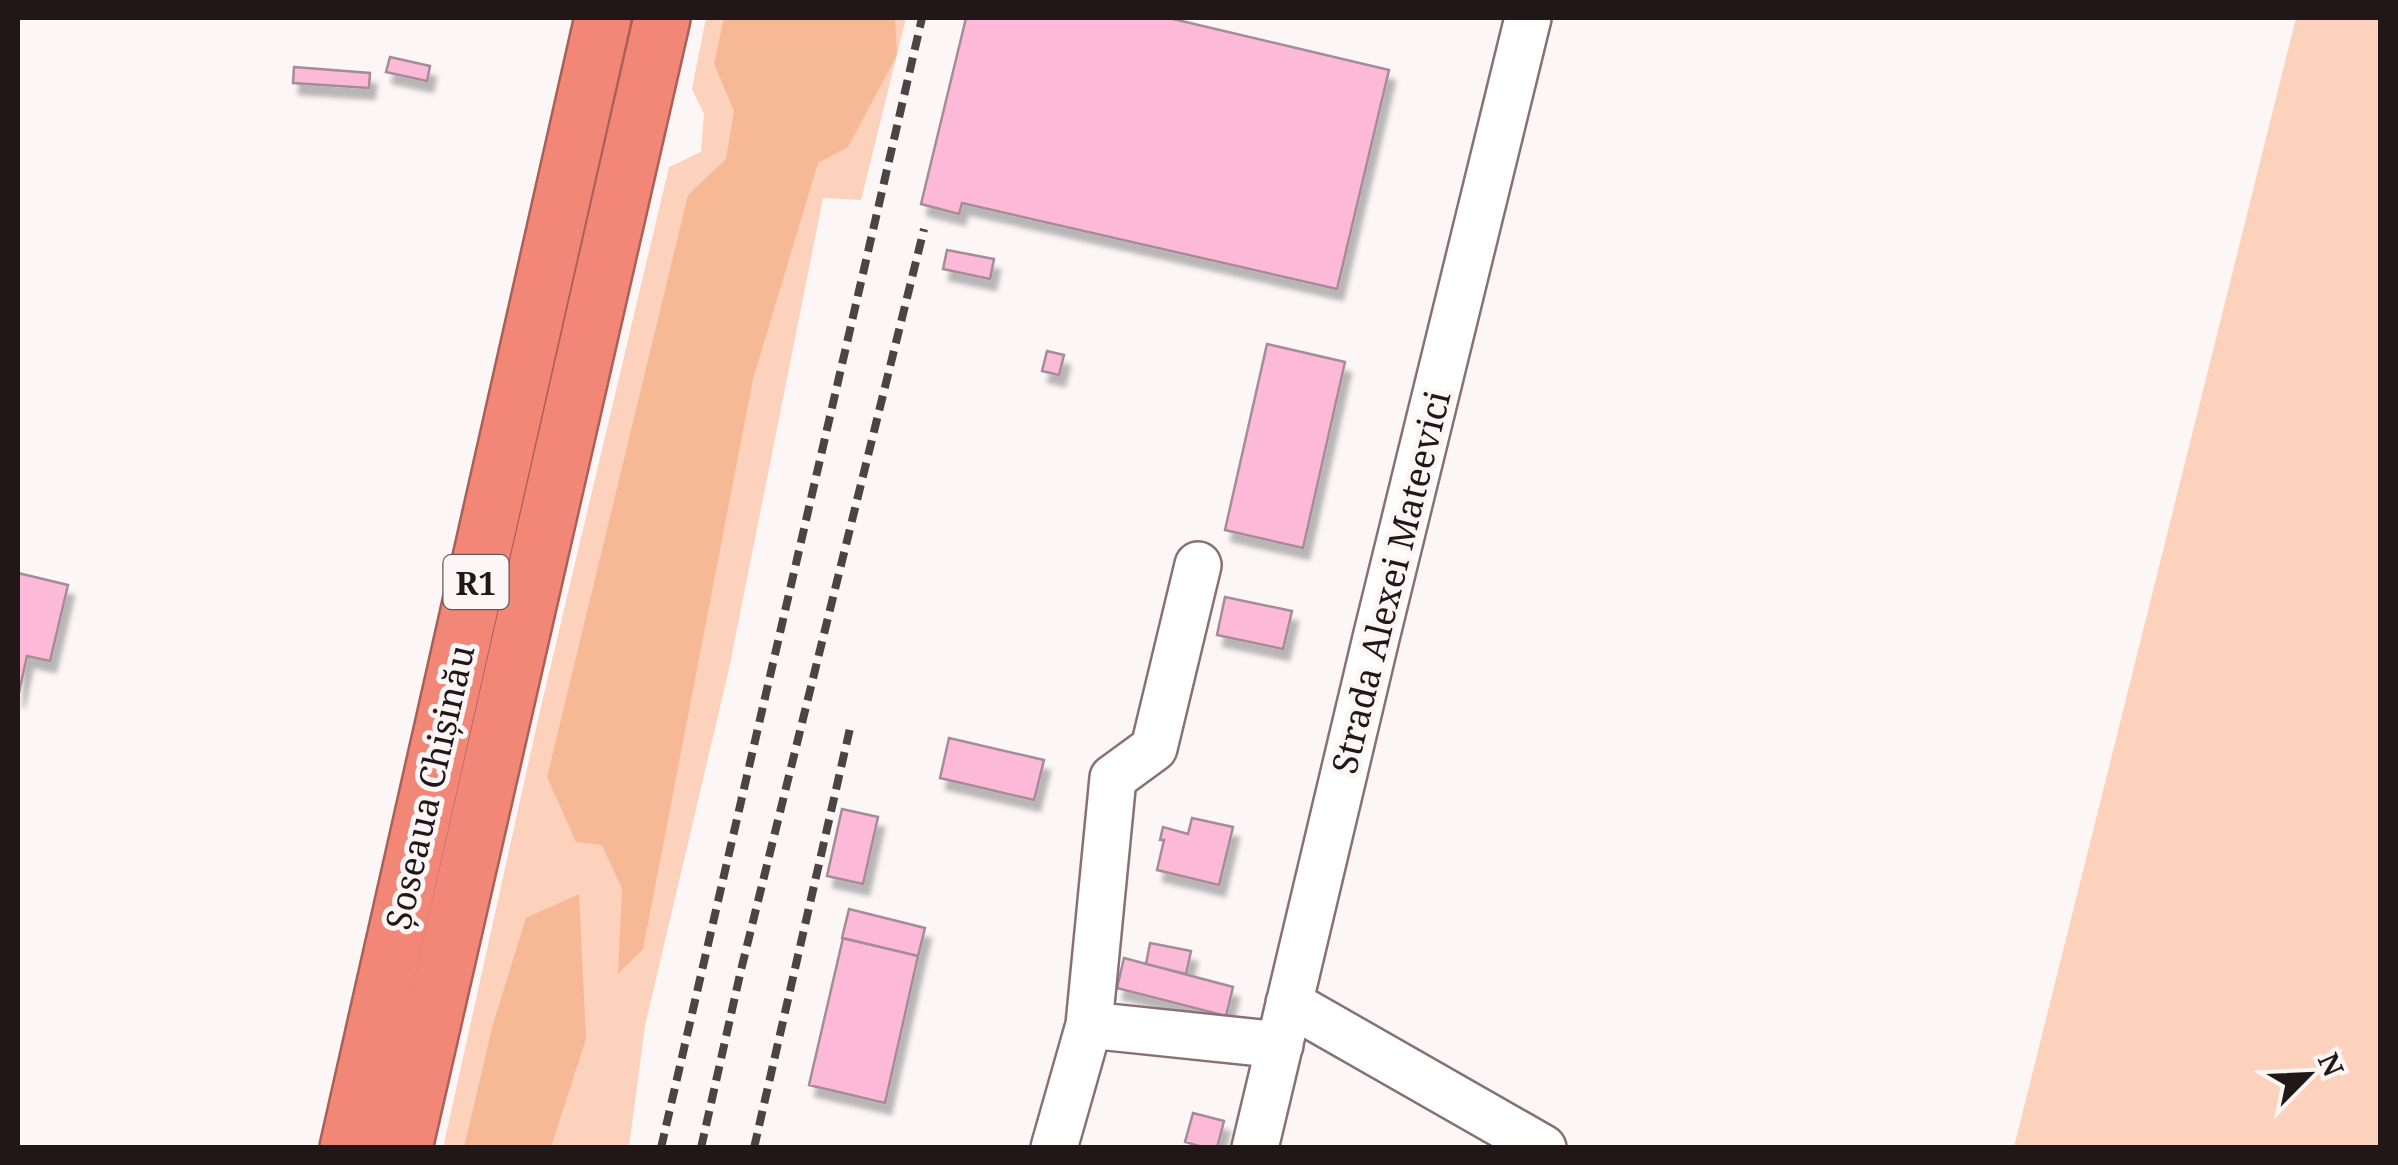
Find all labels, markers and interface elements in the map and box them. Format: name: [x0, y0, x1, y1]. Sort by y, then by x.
street label: Strada Alexei Mateevici: [1320, 386, 1460, 778]
road number: R1: [444, 555, 508, 609]
street label: Șoseaua Chișinău: [373, 640, 485, 934]
north arrow: [2258, 1025, 2358, 1125]
text: N: [2310, 1047, 2354, 1082]

